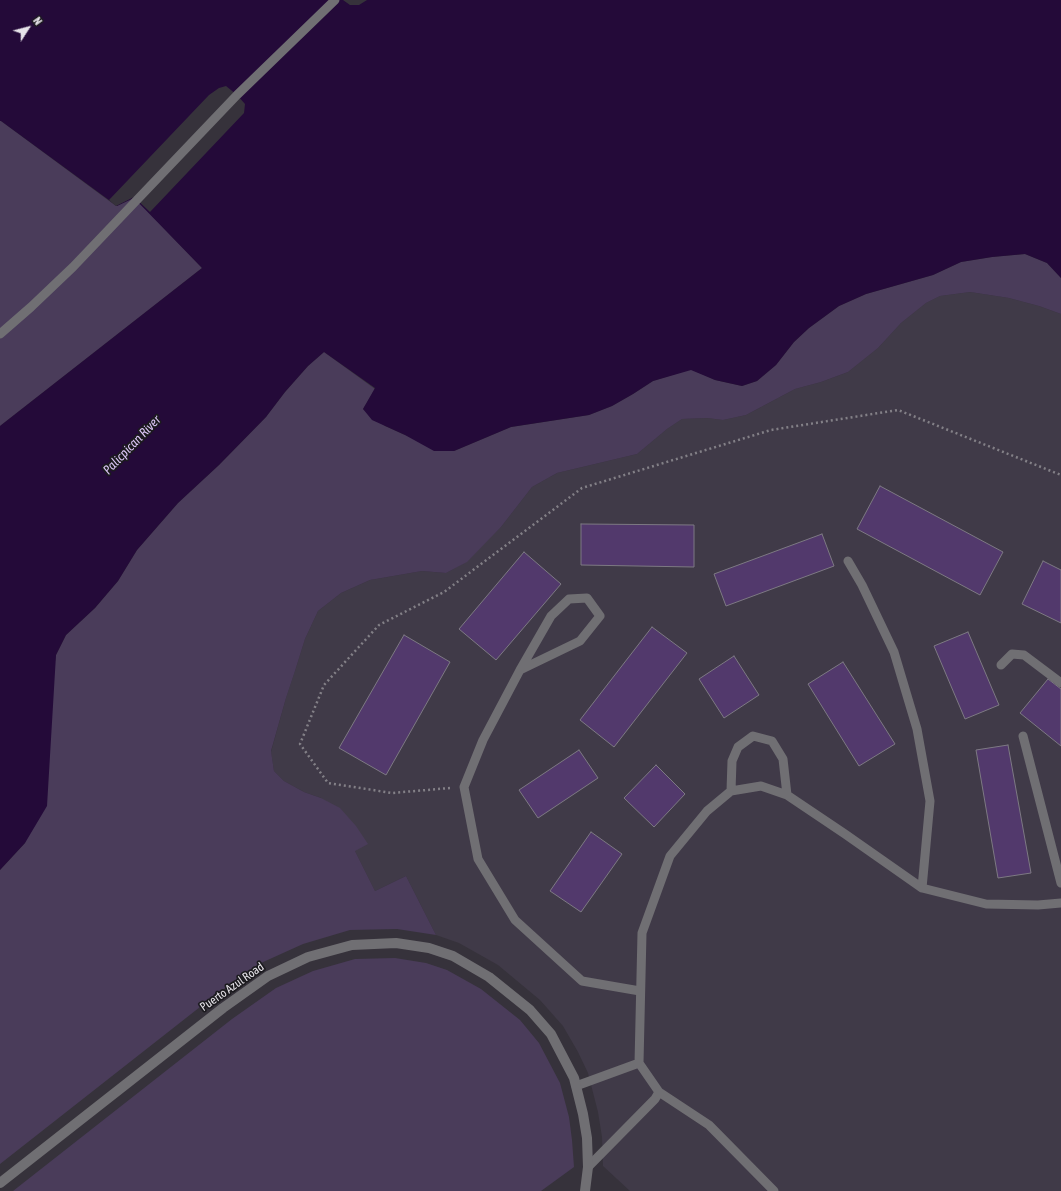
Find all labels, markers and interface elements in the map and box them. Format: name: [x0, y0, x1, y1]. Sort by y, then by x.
north arrow: [8, 8, 48, 48]
text: N: [31, 15, 44, 27]
water label: Palicpican River: [100, 412, 164, 478]
street label: Puerto Azul Road: [197, 960, 267, 1014]

